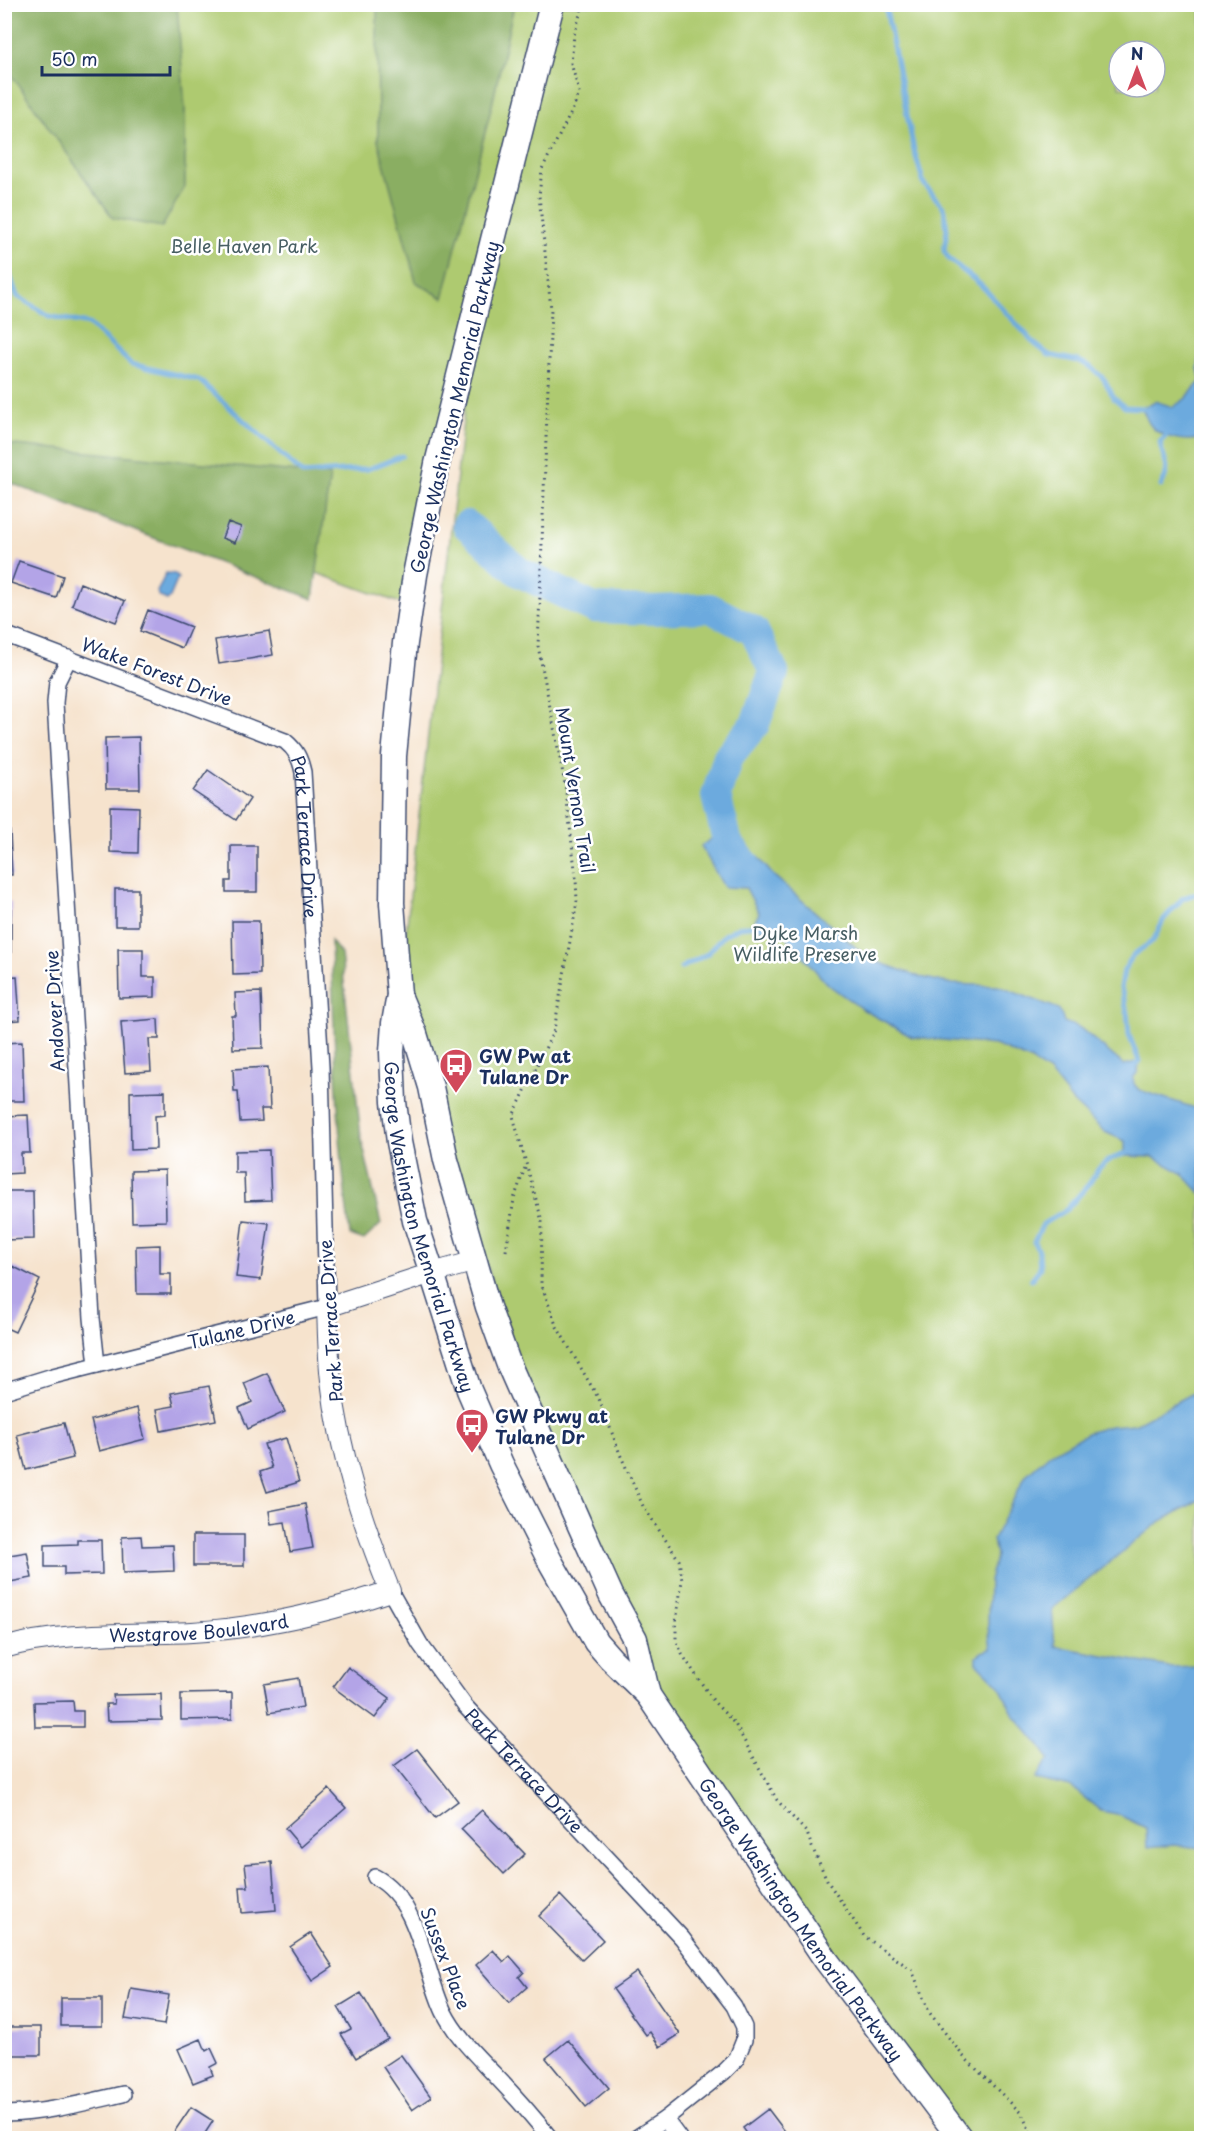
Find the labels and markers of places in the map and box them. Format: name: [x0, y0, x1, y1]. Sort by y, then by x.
place label: GW Pw at Tulane Dr: [479, 1042, 572, 1090]
bus stop icon: GW Pw at Tulane Dr: [438, 1047, 474, 1094]
place label: GW Pkwy at Tulane Dr: [495, 1402, 609, 1450]
bus stop icon: GW Pkwy at Tulane Dr: [454, 1407, 490, 1454]

